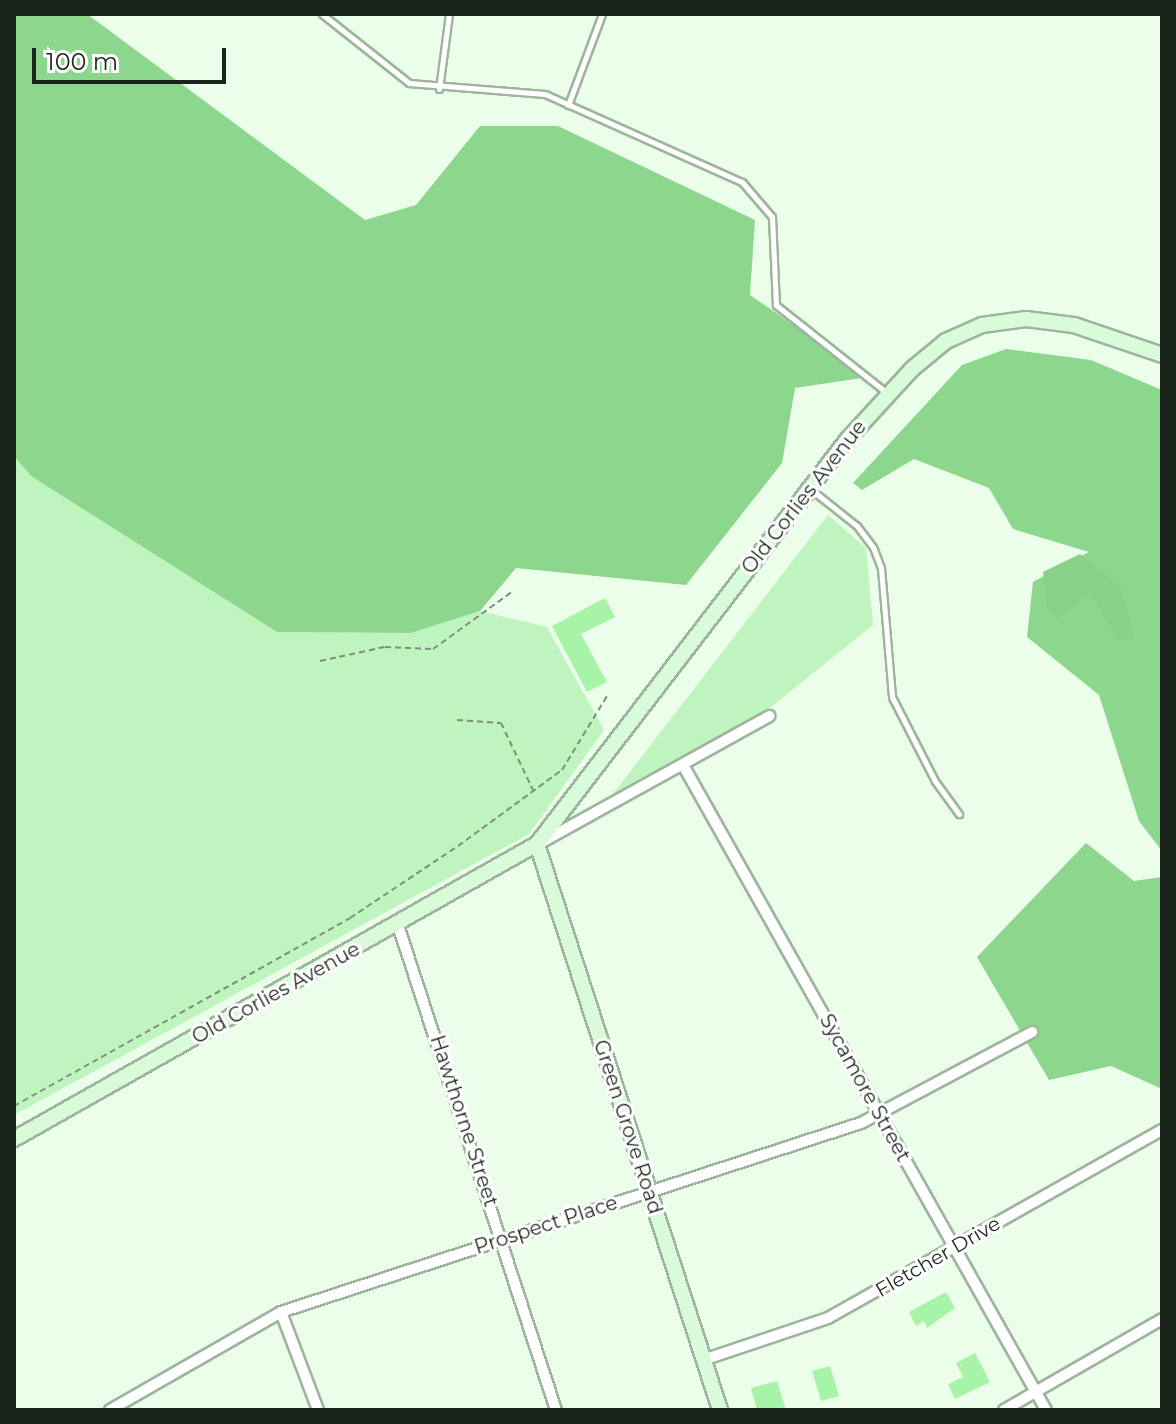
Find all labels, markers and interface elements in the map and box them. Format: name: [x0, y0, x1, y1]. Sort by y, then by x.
scale bar: [36, 32, 230, 82]
text: 100 m: [46, 47, 118, 76]
street label: Old Corlies Avenue: [737, 415, 871, 579]
street label: Old Corlies Avenue: [188, 937, 364, 1049]
street label: Sycamore Street: [814, 1010, 916, 1166]
street label: Hawthorne Street: [425, 1032, 503, 1210]
street label: Green Grove Road: [589, 1037, 667, 1217]
street label: Prospect Place: [471, 1191, 621, 1259]
street label: Fletcher Drive: [871, 1212, 1005, 1302]

